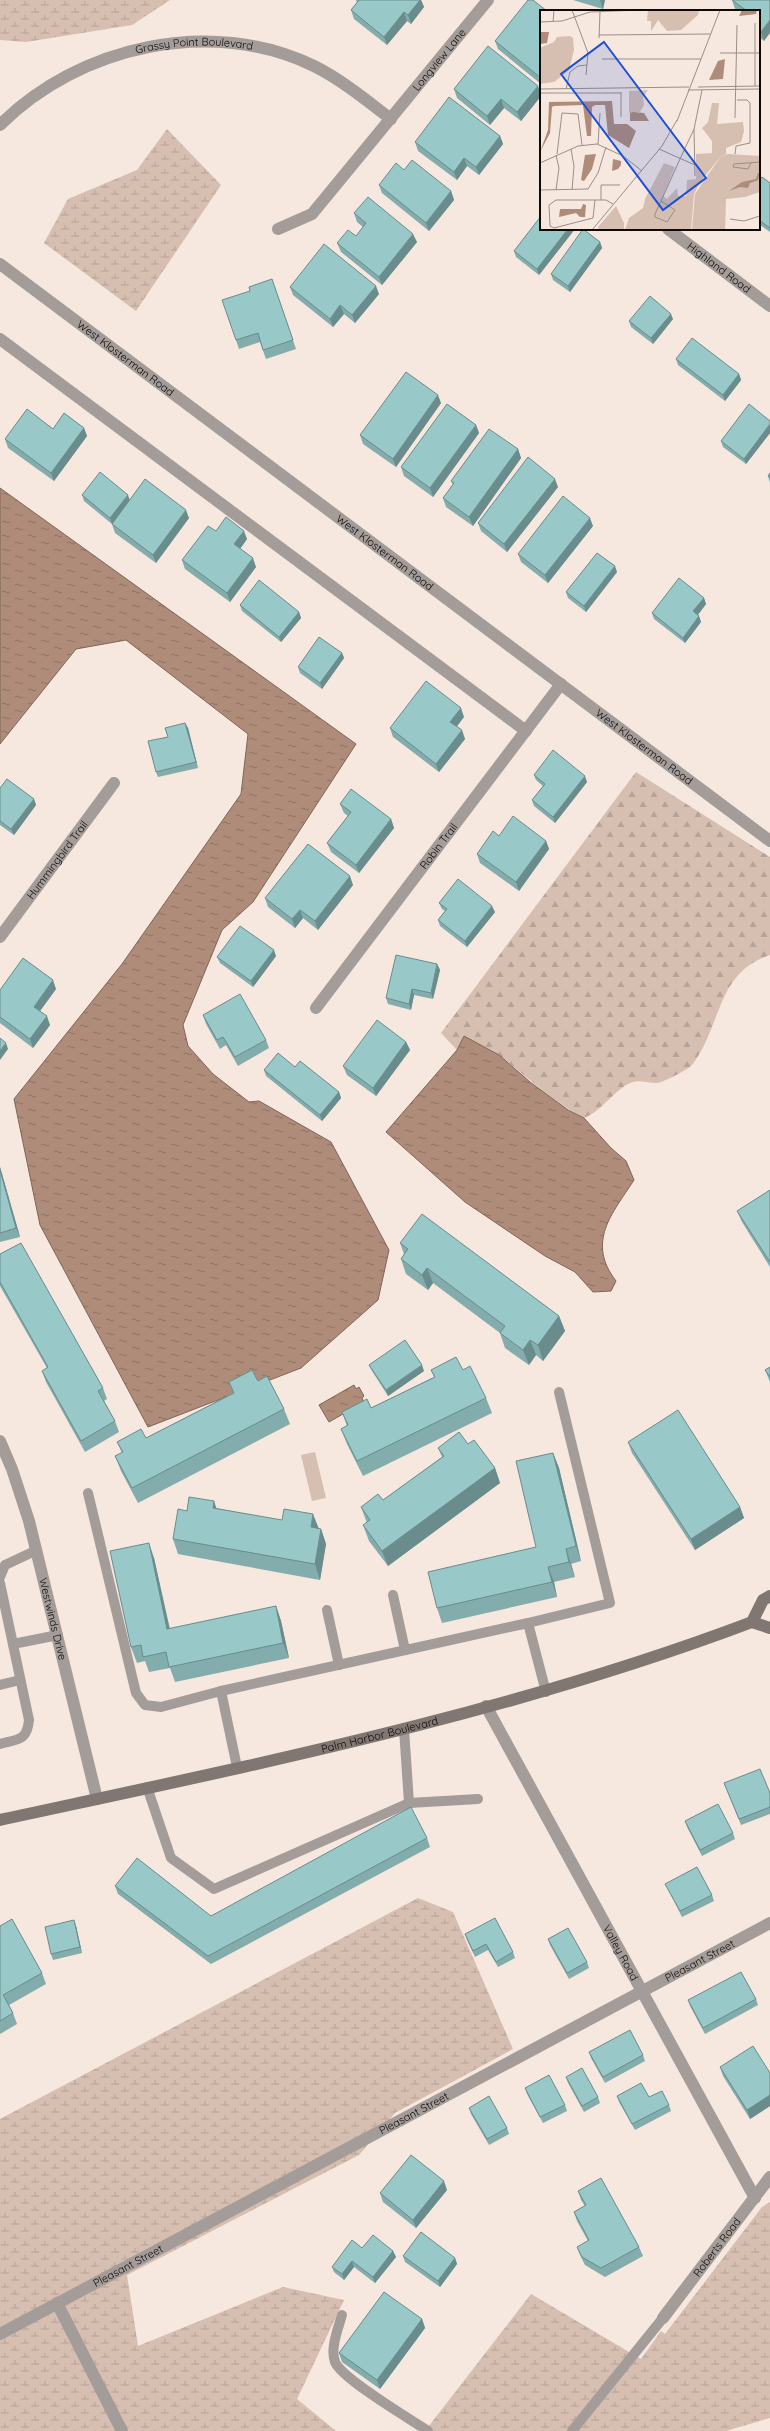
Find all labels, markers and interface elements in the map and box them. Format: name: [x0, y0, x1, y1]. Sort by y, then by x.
inset map: [540, 10, 760, 230]
street label: Longview Lane: [409, 26, 469, 94]
street label: Grassy Point Boulevard: [134, 35, 254, 57]
street label: Highland Road: [685, 239, 754, 296]
street label: West Klosterman Road: [74, 317, 177, 399]
street label: West Klosterman Road: [334, 511, 436, 593]
street label: West Klosterman Road: [593, 706, 696, 788]
street label: Hummingbird Trail: [23, 818, 91, 902]
street label: Robin Trail: [417, 820, 460, 872]
street label: Westwinds Drive: [36, 1576, 70, 1662]
street label: Palm Harbor Boulevard: [320, 1713, 440, 1756]
street label: Valley Road: [600, 1922, 642, 1983]
street label: Pleasant Street: [662, 1936, 737, 1985]
street label: Pleasant Street: [376, 2089, 451, 2137]
street label: Roberts Road: [690, 2215, 744, 2279]
street label: Pleasant Street: [91, 2241, 165, 2290]

